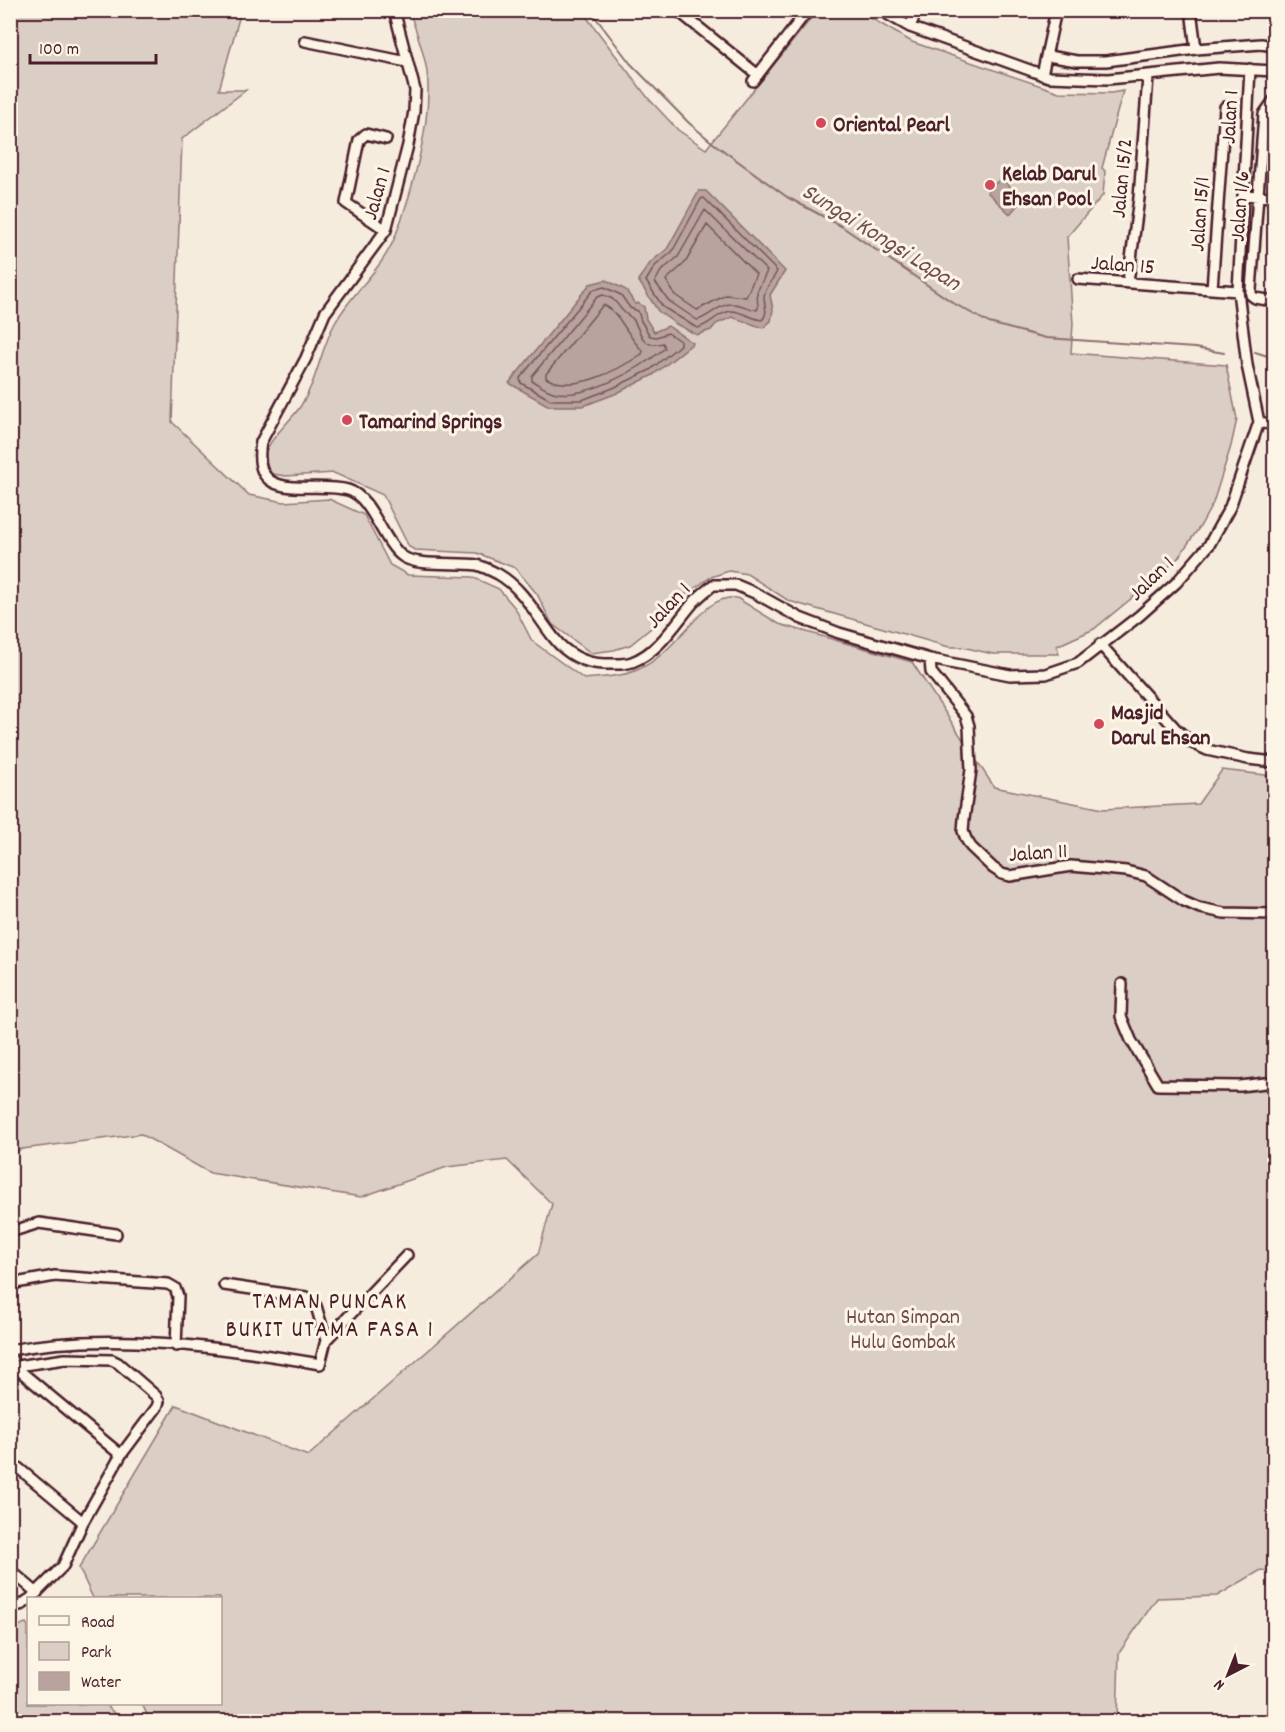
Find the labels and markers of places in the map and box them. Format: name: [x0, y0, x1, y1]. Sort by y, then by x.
place label: Oriental Pearl: [833, 111, 951, 142]
marker: Oriental Pearl: [814, 116, 828, 130]
place label: Kelab Darul Ehsan Pool: [1002, 160, 1097, 216]
marker: Kelab Darul Ehsan Pool: [983, 178, 997, 192]
place label: Tamarind Springs: [359, 408, 502, 439]
marker: Tamarind Springs: [340, 413, 354, 427]
place label: Masjid Darul Ehsan: [1111, 699, 1210, 755]
marker: Masjid Darul Ehsan: [1092, 717, 1106, 731]

